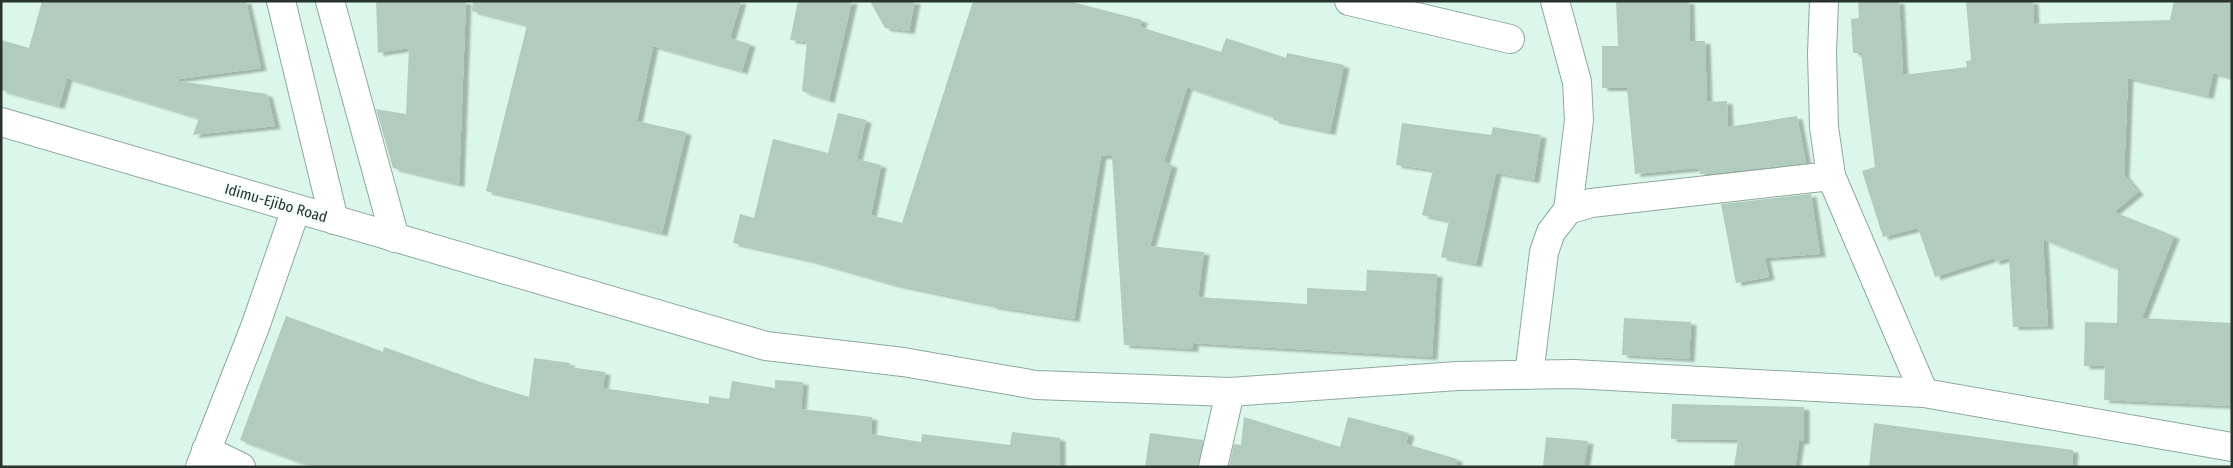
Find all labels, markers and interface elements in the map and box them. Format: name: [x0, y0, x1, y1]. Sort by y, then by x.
street label: Idimu-Ejibo Road: [223, 180, 329, 226]

